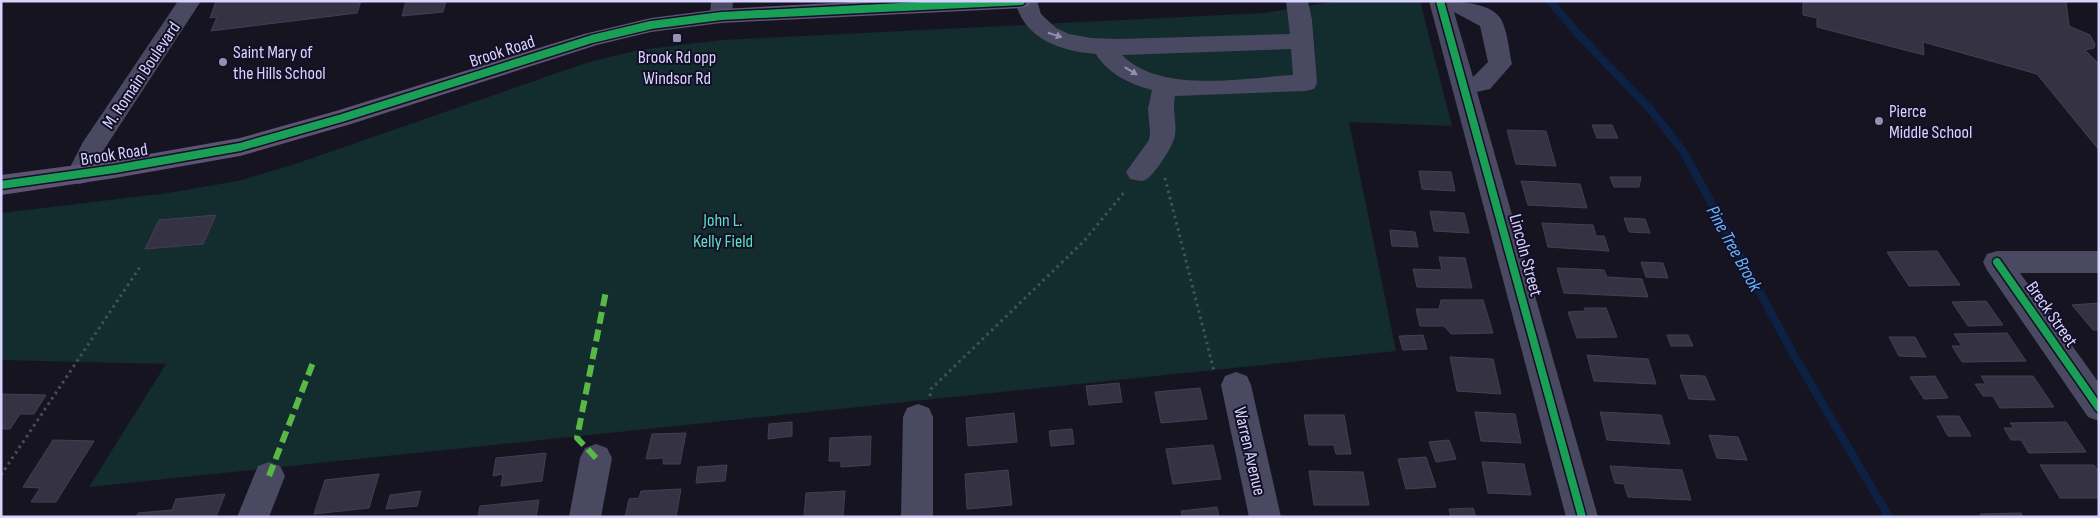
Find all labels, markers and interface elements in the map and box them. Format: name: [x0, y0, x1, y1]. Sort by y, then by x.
street label: M. Romain Boulevard: [98, 18, 185, 133]
street label: Brook Road: [467, 31, 538, 72]
one-way arrow: [1048, 31, 1063, 39]
marker: Brook Rd opp Windsor Rd: [671, 32, 683, 44]
place label: Saint Mary of the Hills School: [233, 42, 326, 84]
place label: Brook Rd opp Windsor Rd: [638, 47, 716, 89]
marker: Saint Mary of the Hills School: [217, 56, 229, 68]
one-way arrow: [1124, 67, 1137, 76]
place label: Pierce Middle School: [1889, 101, 1972, 143]
marker: Pierce Middle School: [1873, 115, 1885, 127]
street label: Brook Road: [79, 139, 149, 170]
water label: Pine Tree Brook: [1701, 202, 1767, 296]
park label: John L. Kelly Field: [693, 210, 753, 252]
street label: Lincoln Street: [1504, 212, 1547, 299]
street label: Breck Street: [2021, 278, 2082, 351]
street label: Warren Avenue: [1229, 405, 1270, 497]

